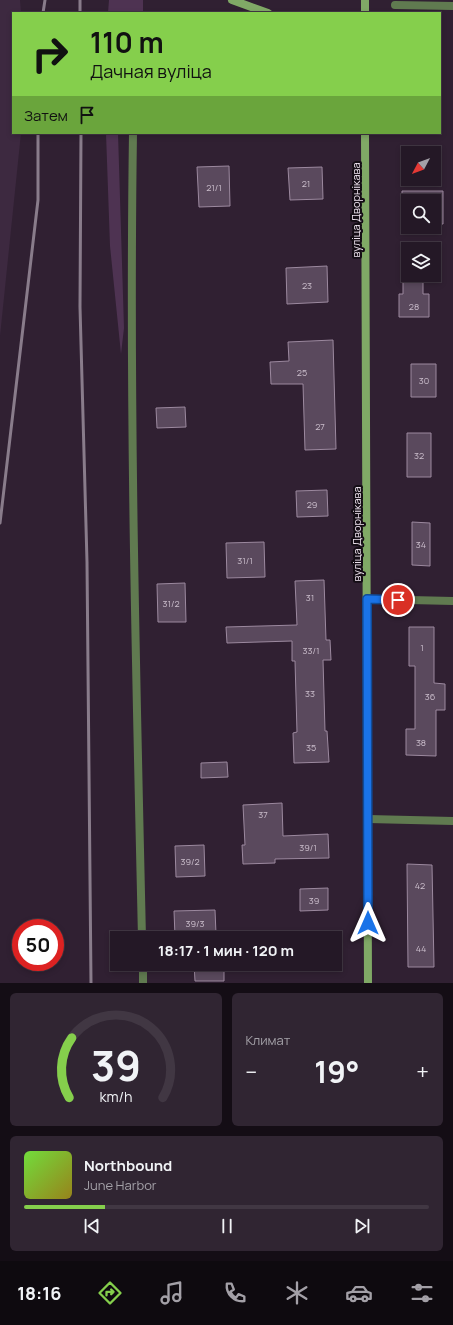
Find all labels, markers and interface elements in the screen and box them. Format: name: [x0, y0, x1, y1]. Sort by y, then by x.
text: 110 m: [90, 23, 164, 61]
icon: right: [24, 28, 76, 80]
text: Дачная вуліца: [90, 59, 212, 83]
icon: arrive: [76, 104, 98, 126]
text: Затем: [24, 105, 68, 126]
north arrow: [401, 146, 441, 186]
map controls: [401, 146, 441, 282]
street label: вуліца Дворнікава: [348, 162, 363, 258]
house number: 21: [302, 177, 310, 190]
house number: 21/1: [206, 181, 222, 194]
button: search: [401, 194, 441, 234]
button: layers: [401, 242, 441, 282]
house number: 23: [302, 279, 312, 292]
house number: 28: [409, 300, 419, 313]
house number: 25: [297, 366, 307, 379]
house number: 30: [419, 374, 429, 387]
house number: 27: [315, 420, 325, 433]
house number: 32: [414, 449, 424, 462]
street label: вуліца Дворнікава: [349, 486, 364, 582]
house number: 29: [307, 498, 317, 511]
house number: 34: [416, 538, 426, 551]
house number: 31/1: [237, 554, 253, 567]
pin: [381, 583, 415, 617]
icon: arrive: [387, 589, 409, 611]
house number: 31: [306, 591, 314, 604]
house number: 31/2: [162, 597, 180, 610]
house number: 1: [420, 641, 424, 654]
house number: 33/1: [303, 644, 319, 657]
house number: 33: [305, 687, 315, 700]
house number: 36: [425, 690, 436, 703]
house number: 38: [416, 736, 426, 749]
house number: 35: [306, 741, 316, 754]
house number: 37: [258, 808, 268, 821]
house number: 39/1: [299, 841, 317, 854]
house number: 39/2: [180, 855, 200, 868]
house number: 42: [415, 879, 425, 892]
house number: 39: [309, 894, 319, 907]
position arrow: [347, 902, 389, 944]
house number: 39/3: [185, 917, 205, 930]
speed limit sign: 50: [12, 919, 64, 971]
text: 18:17 · 1 мин · 120 m: [158, 940, 294, 961]
house number: 44: [416, 942, 426, 955]
text: Климат: [246, 1031, 290, 1049]
text: 39: [91, 1036, 141, 1092]
text: 19°: [314, 1051, 360, 1092]
text: −: [246, 1057, 257, 1087]
text: +: [416, 1057, 429, 1087]
text: km/h: [99, 1086, 132, 1105]
text: Northbound: [84, 1155, 172, 1176]
text: June Harbor: [84, 1176, 157, 1194]
icon: previous: [81, 1215, 103, 1237]
icon: pause: [216, 1215, 238, 1237]
icon: next: [351, 1215, 373, 1237]
icon: directions: [96, 1279, 124, 1307]
icon: music: [158, 1279, 186, 1307]
icon: phone: [221, 1279, 249, 1307]
icon: climate: [283, 1279, 311, 1307]
icon: car: [345, 1279, 373, 1307]
icon: filters: [408, 1279, 436, 1307]
text: 18:16: [17, 1281, 61, 1305]

